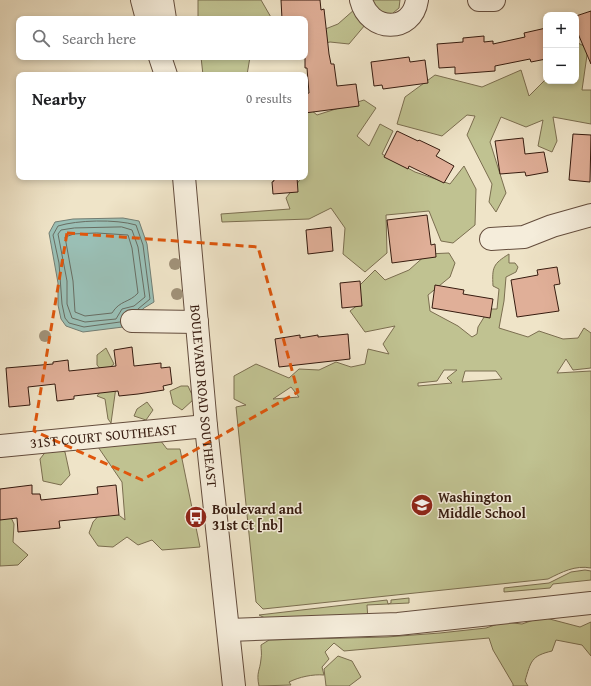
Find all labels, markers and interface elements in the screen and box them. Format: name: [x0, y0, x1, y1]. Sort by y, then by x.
map controls: [543, 12, 579, 84]
button: +: [543, 12, 579, 48]
search box: [16, 16, 308, 60]
icon: search: [30, 27, 52, 49]
text: Search here: [62, 28, 136, 49]
button: −: [543, 48, 579, 84]
text: Nearby: [32, 86, 86, 111]
text: 0 results: [246, 89, 292, 108]
street label: BOULEVARD ROAD SOUTHEAST: [185, 304, 223, 489]
street label: 31ST COURT SOUTHEAST: [29, 419, 178, 453]
place label: Washington Middle School: [438, 487, 527, 523]
school or university icon: Washington Middle School: [409, 492, 435, 518]
place label: Boulevard and 31st Ct [nb]: [212, 499, 302, 535]
bus stop icon: Boulevard and 31st Ct [nb]: [183, 504, 209, 530]

